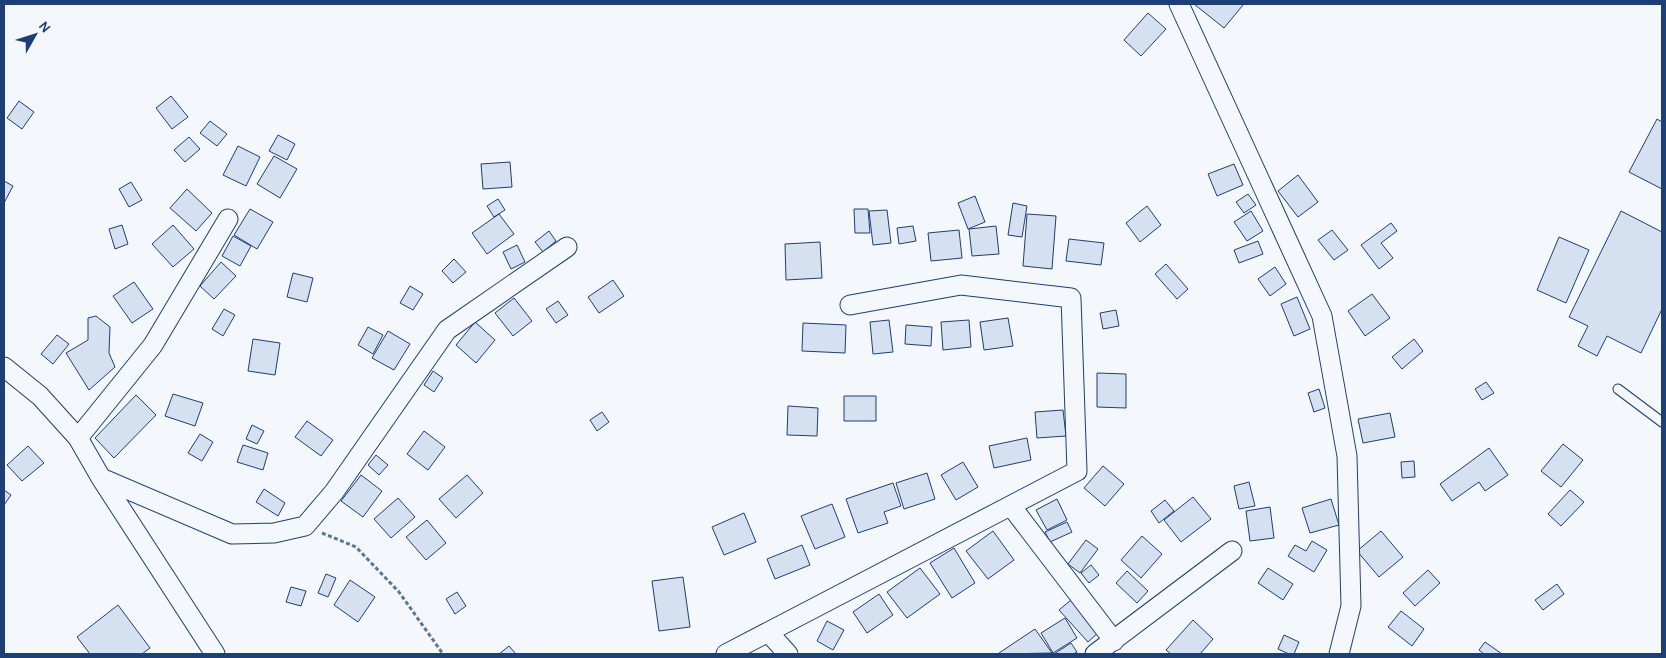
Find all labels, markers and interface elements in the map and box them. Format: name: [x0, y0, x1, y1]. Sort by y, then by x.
north arrow: [10, 10, 60, 60]
text: N: [35, 18, 54, 36]

